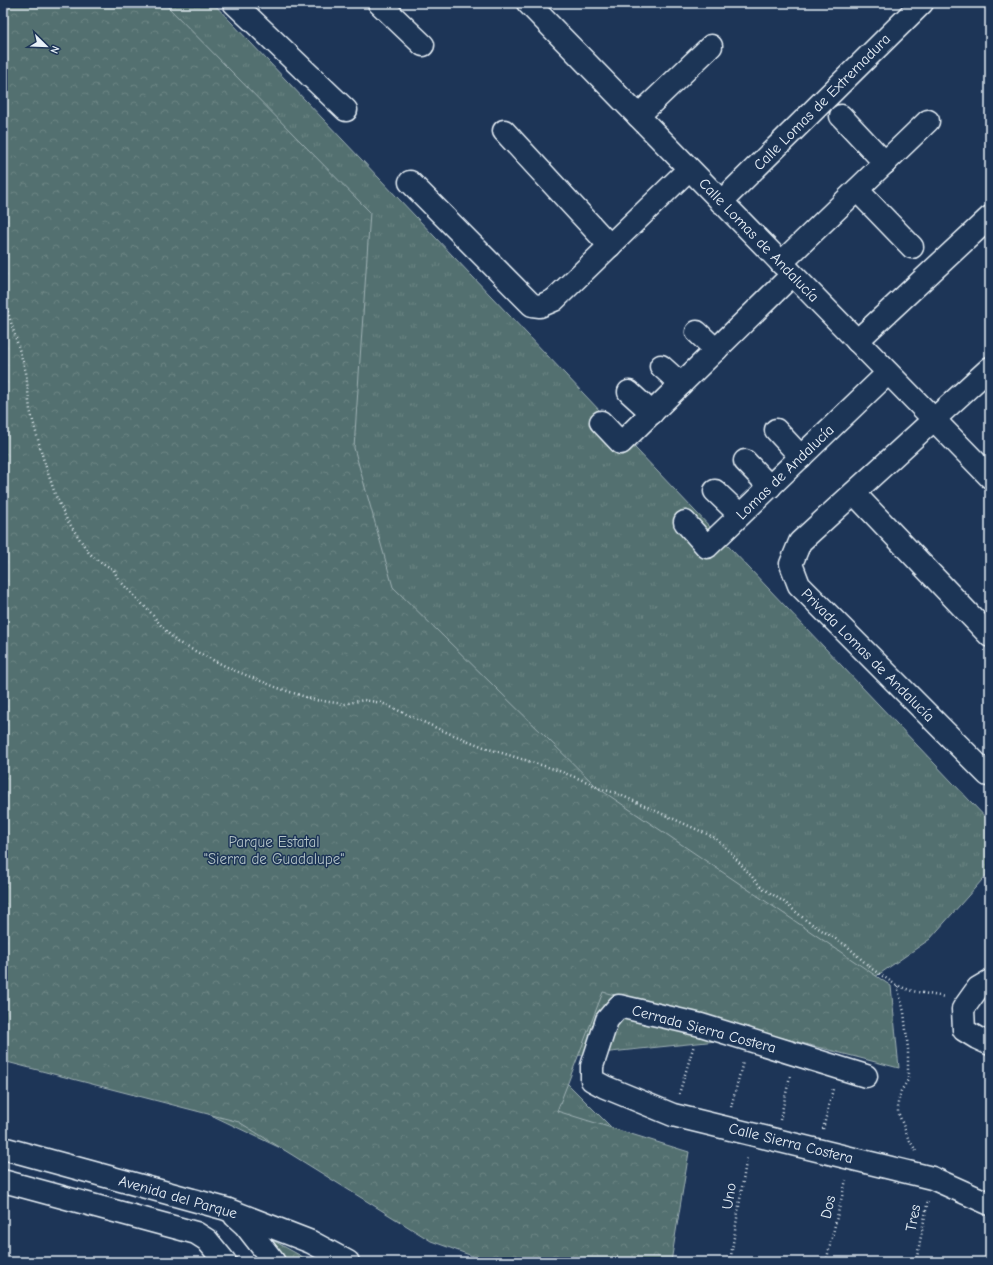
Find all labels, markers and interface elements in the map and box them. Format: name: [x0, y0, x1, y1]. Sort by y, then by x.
north arrow: [26, 26, 66, 66]
street label: Calle Lomas de Extremadura: [750, 30, 894, 174]
text: N: [47, 44, 62, 56]
street label: Calle Lomas de Andalucía: [695, 174, 823, 306]
street label: Lomas de Andalucía: [732, 421, 838, 523]
street label: Privada Lomas de Andalucía: [798, 585, 938, 725]
park label: Parque Estatal "Sierra de Guadalupe": [204, 833, 344, 868]
street label: Cerrada Sierra Costera: [630, 1001, 778, 1057]
street label: Calle Sierra Costera: [727, 1119, 855, 1167]
street label: Avenida del Parque: [117, 1171, 240, 1223]
street label: Uno: [718, 1181, 740, 1211]
street label: Dos: [817, 1194, 839, 1220]
street label: Tres: [902, 1203, 924, 1233]

